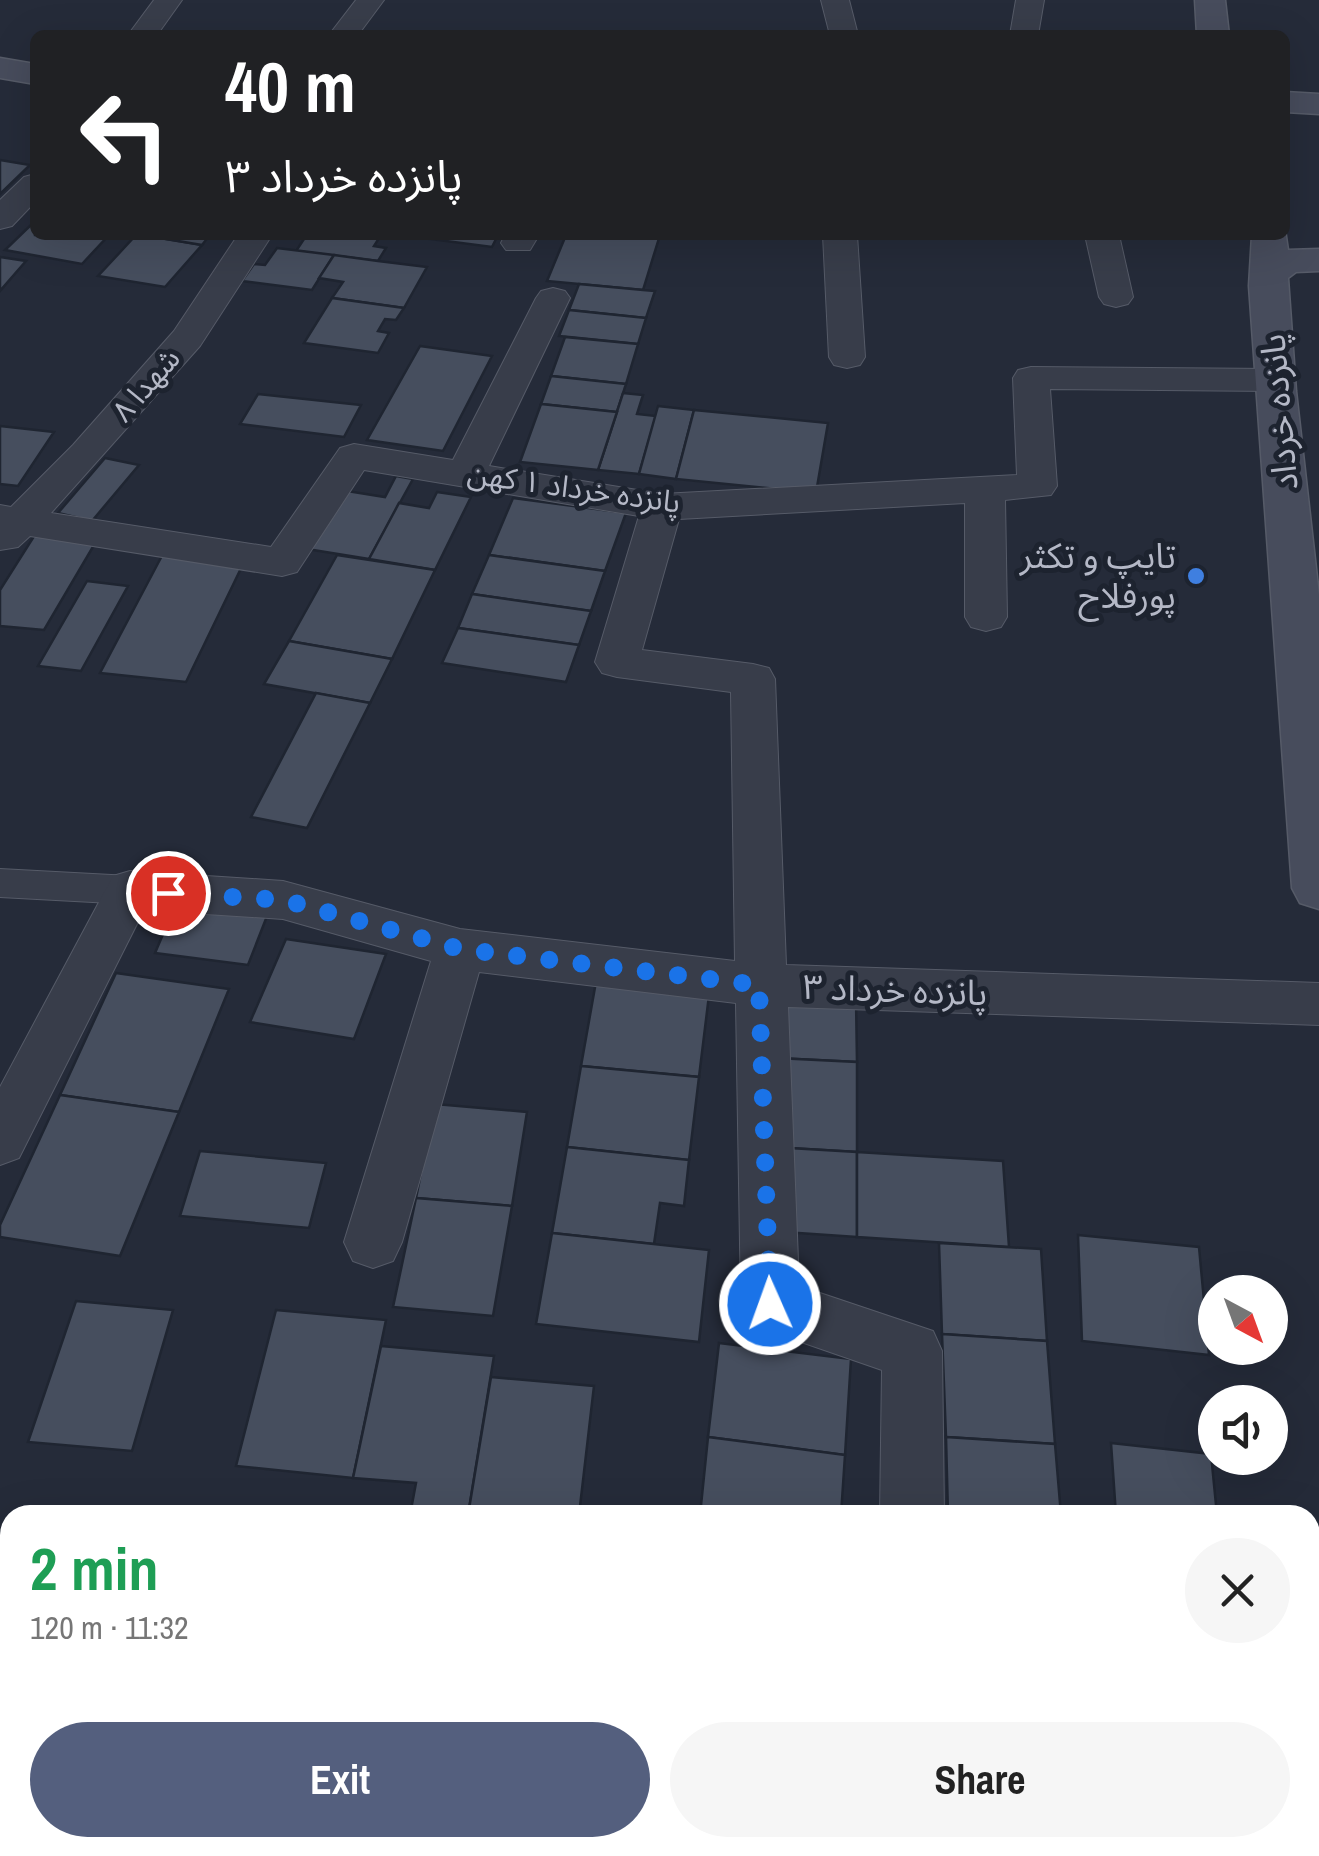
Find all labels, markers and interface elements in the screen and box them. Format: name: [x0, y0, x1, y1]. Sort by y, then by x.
text: 40 m: [225, 40, 356, 134]
icon: left: [60, 70, 190, 200]
text: پانزده خرداد ۳: [225, 145, 463, 206]
street label: پانزده خرداد: [1248, 332, 1309, 492]
street label: شهدا ۸: [102, 339, 188, 430]
street label: پانزده خرداد ۱ کهن: [465, 452, 683, 522]
place label: تایپ و تکثر پورفلاح: [1019, 532, 1176, 622]
marker: تایپ و تکثر پورفلاح: [1185, 565, 1207, 587]
pin: [126, 851, 211, 936]
icon: arrive: [141, 866, 196, 921]
street label: پانزده خرداد ۳: [802, 963, 988, 1016]
position arrow: [718, 1252, 822, 1356]
north arrow: [1198, 1275, 1288, 1365]
map controls: [1198, 1275, 1288, 1475]
button: sound: [1198, 1385, 1288, 1475]
text: 2 min: [30, 1528, 159, 1609]
button: close: [1185, 1538, 1290, 1643]
text: 120 m · 11:32: [30, 1606, 189, 1649]
button: Exit: [30, 1722, 650, 1837]
button: Share: [670, 1722, 1290, 1837]

